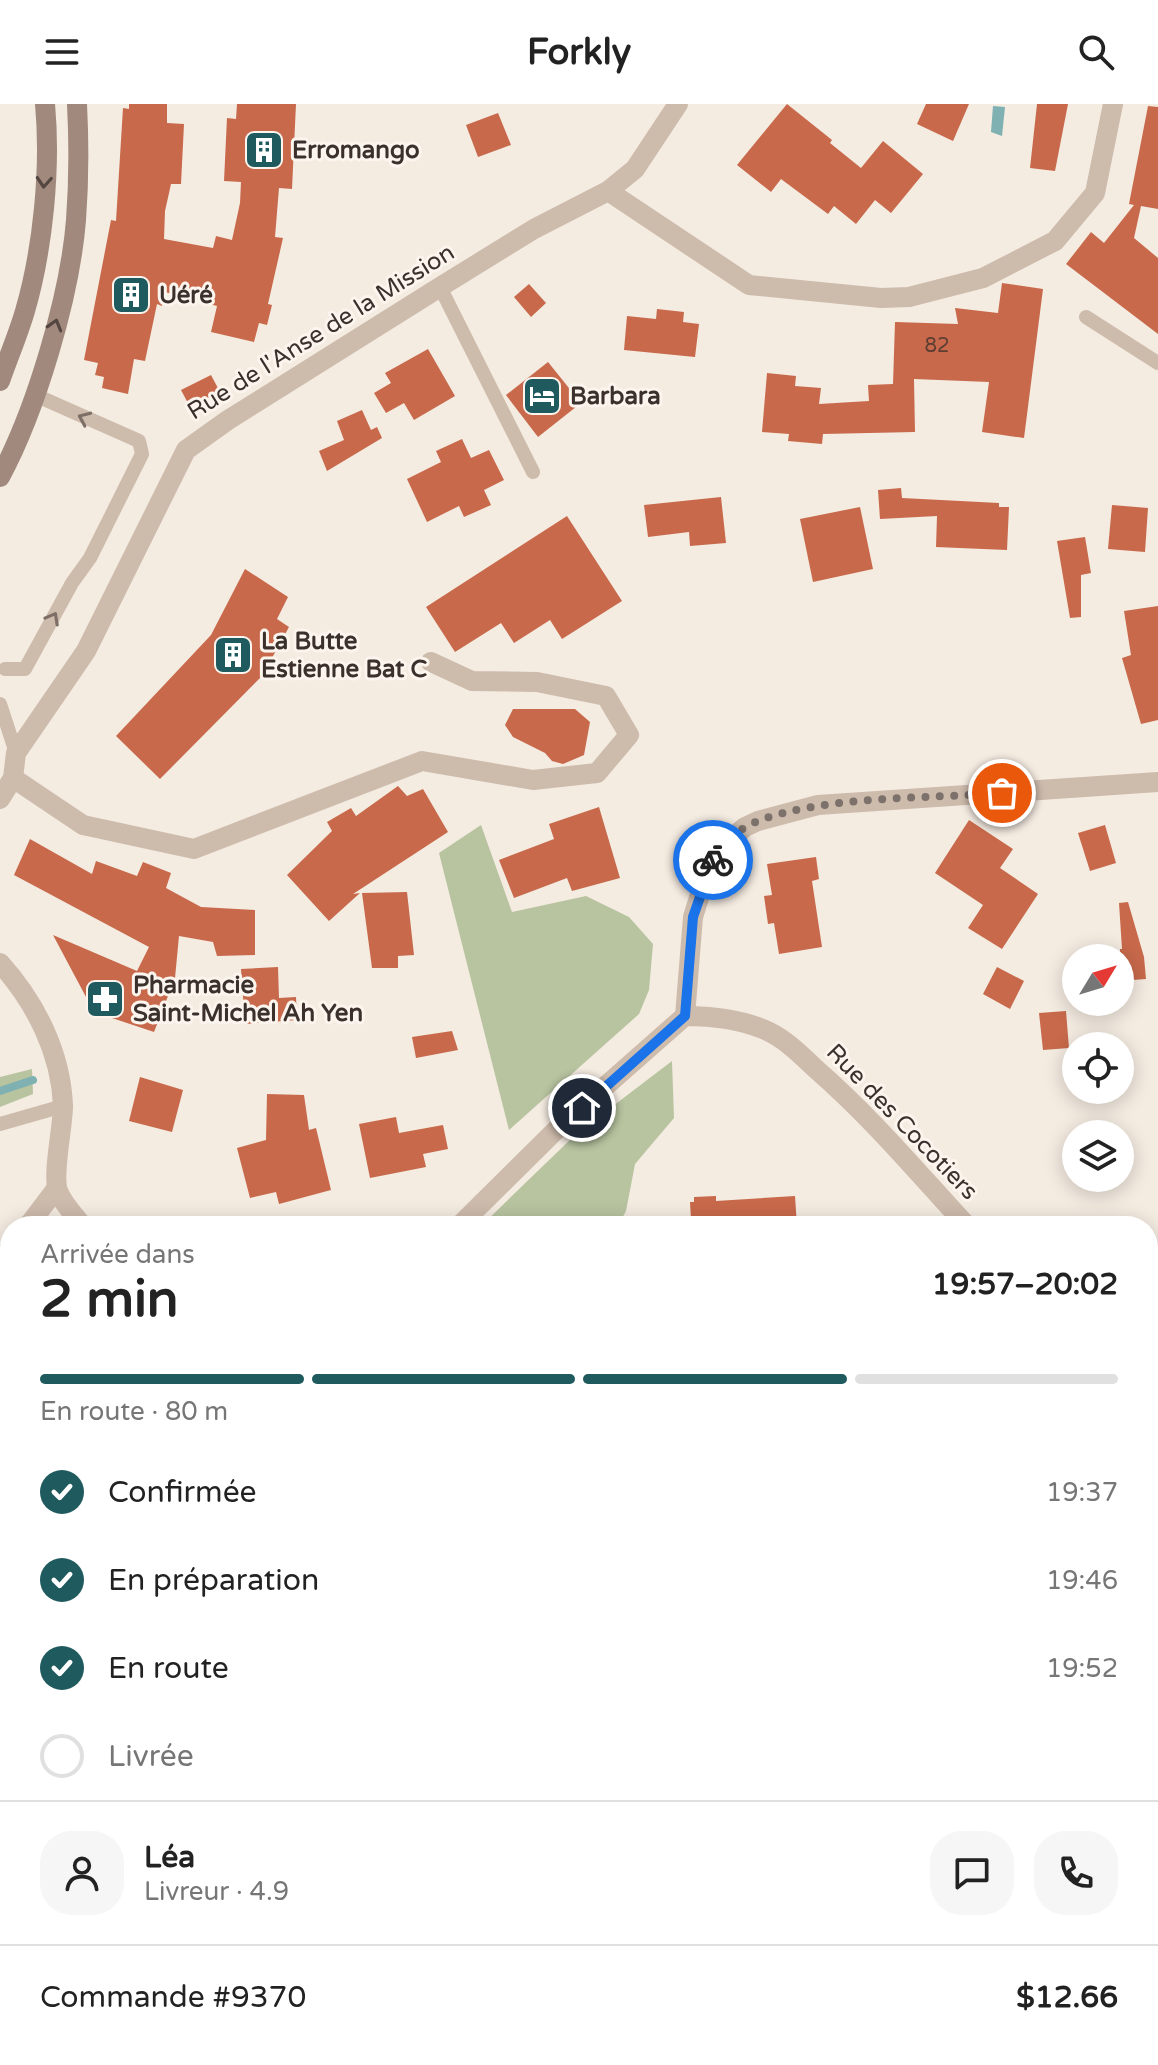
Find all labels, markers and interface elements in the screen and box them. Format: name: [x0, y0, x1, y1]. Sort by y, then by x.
icon: menu: [40, 30, 84, 74]
icon: search: [1074, 30, 1118, 74]
text: Forkly: [527, 31, 631, 74]
building icon: Erromango: [243, 129, 285, 171]
place label: Erromango: [292, 136, 420, 165]
one-way arrow: [36, 176, 53, 189]
street label: Rue de l'Anse de la Mission: [182, 238, 460, 426]
building icon: Uéré: [110, 274, 152, 316]
place label: Uéré: [159, 281, 213, 310]
one-way arrow: [46, 318, 62, 332]
house number: 82: [924, 334, 950, 358]
hotel icon: Barbara: [521, 375, 563, 417]
place label: Barbara: [570, 382, 661, 411]
one-way arrow: [78, 411, 92, 427]
one-way arrow: [43, 612, 58, 626]
place label: La Butte Estienne Bat C: [261, 627, 428, 684]
building icon: La Butte Estienne Bat C: [212, 634, 254, 676]
pin: [968, 759, 1036, 827]
icon: bag: [980, 771, 1024, 815]
courier: [673, 820, 753, 900]
icon: bike: [691, 838, 735, 882]
north arrow: [1062, 944, 1134, 1016]
map controls: [1062, 944, 1134, 1192]
place label: Pharmacie Saint-Michel Ah Yen: [133, 971, 363, 1028]
pharmacy icon: Pharmacie Saint-Michel Ah Yen: [84, 978, 126, 1020]
button: locate: [1062, 1032, 1134, 1104]
street label: Rue des Cocotiers: [820, 1038, 984, 1206]
pin: [548, 1074, 616, 1142]
icon: home: [560, 1086, 604, 1130]
button: layers: [1062, 1120, 1134, 1192]
text: Arrivée dans: [40, 1239, 195, 1270]
text: 19:57–20:02: [932, 1266, 1118, 1303]
text: 2 min: [40, 1268, 179, 1331]
text: En route · 80 m: [40, 1396, 228, 1427]
icon: check: [40, 1470, 84, 1514]
text: Confirmée: [108, 1474, 257, 1511]
text: 19:37: [1046, 1477, 1118, 1508]
icon: check: [40, 1558, 84, 1602]
text: En préparation: [108, 1562, 319, 1599]
text: 19:46: [1046, 1565, 1118, 1596]
icon: check: [40, 1646, 84, 1690]
text: En route: [108, 1650, 229, 1687]
text: 19:52: [1046, 1653, 1118, 1684]
text: Livrée: [108, 1738, 194, 1775]
button: person: [40, 1831, 124, 1915]
button: chat: [930, 1831, 1014, 1915]
button: phone: [1034, 1831, 1118, 1915]
text: Léa: [144, 1839, 195, 1876]
text: Livreur · 4.9: [144, 1876, 289, 1907]
text: Commande #9370: [40, 1979, 306, 2016]
text: $12.66: [1016, 1979, 1118, 2016]

